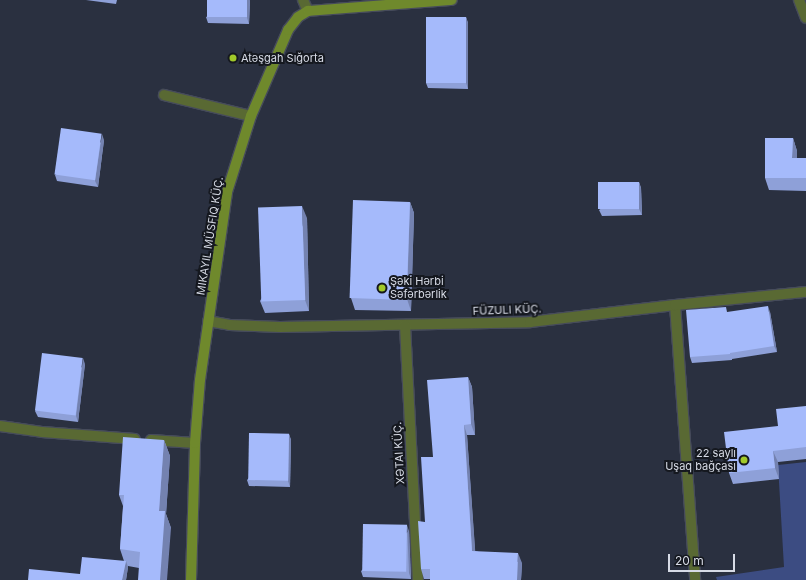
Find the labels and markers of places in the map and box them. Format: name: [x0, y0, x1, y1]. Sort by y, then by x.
place label: Atəşgah Sığorta: [241, 51, 324, 65]
marker: Atəşgah Sığorta: [228, 53, 238, 63]
place label: Şəki Hərbi Səfərbərlik: [390, 275, 447, 301]
marker: Şəki Hərbi Səfərbərlik: [377, 283, 387, 293]
place label: 22 saylı Uşaq bağçası: [665, 447, 736, 473]
marker: 22 saylı Uşaq bağçası: [739, 455, 749, 465]

